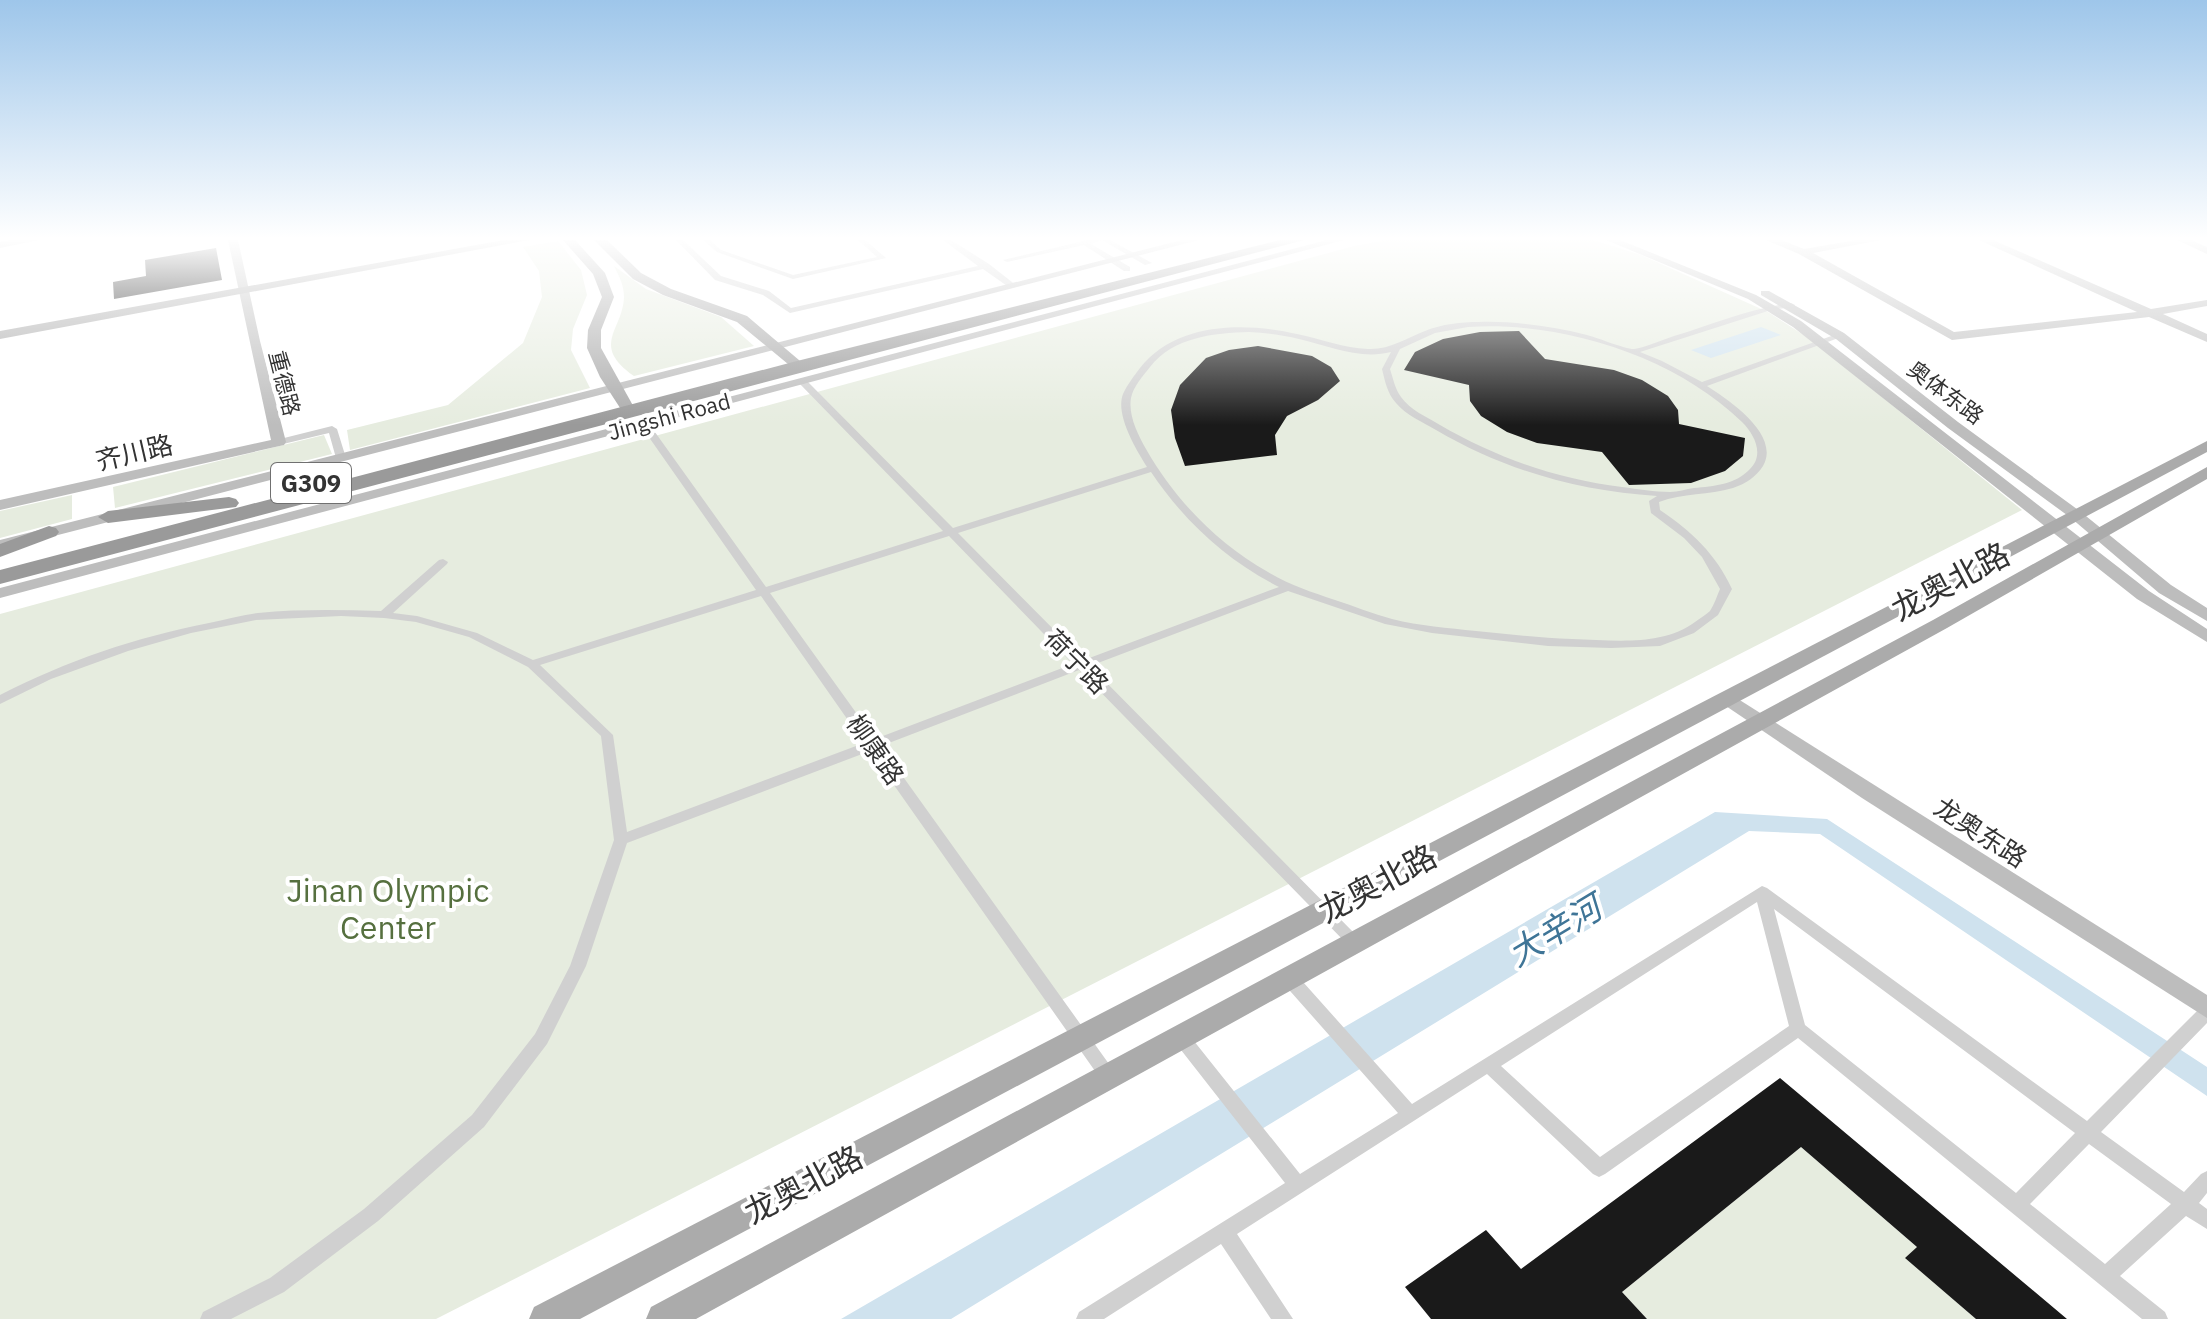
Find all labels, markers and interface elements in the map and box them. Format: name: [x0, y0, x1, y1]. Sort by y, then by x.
street label: 重德路: [263, 347, 307, 419]
street label: 奥体东路: [1902, 354, 1990, 430]
street label: Jingshi Road: [605, 386, 733, 446]
street label: 齐川路: [92, 427, 176, 477]
road number: G309: [271, 463, 351, 503]
street label: 龙奥北路: [1884, 532, 2016, 630]
street label: 荷宁路: [1037, 621, 1117, 701]
street label: 柳康路: [840, 707, 912, 791]
street label: 龙奥东路: [1928, 789, 2034, 875]
street label: 龙奥北路: [1311, 834, 1443, 932]
park label: Jinan Olympic Center: [287, 869, 489, 948]
water label: 大辛河: [1499, 882, 1614, 975]
street label: 龙奥北路: [737, 1135, 869, 1233]

